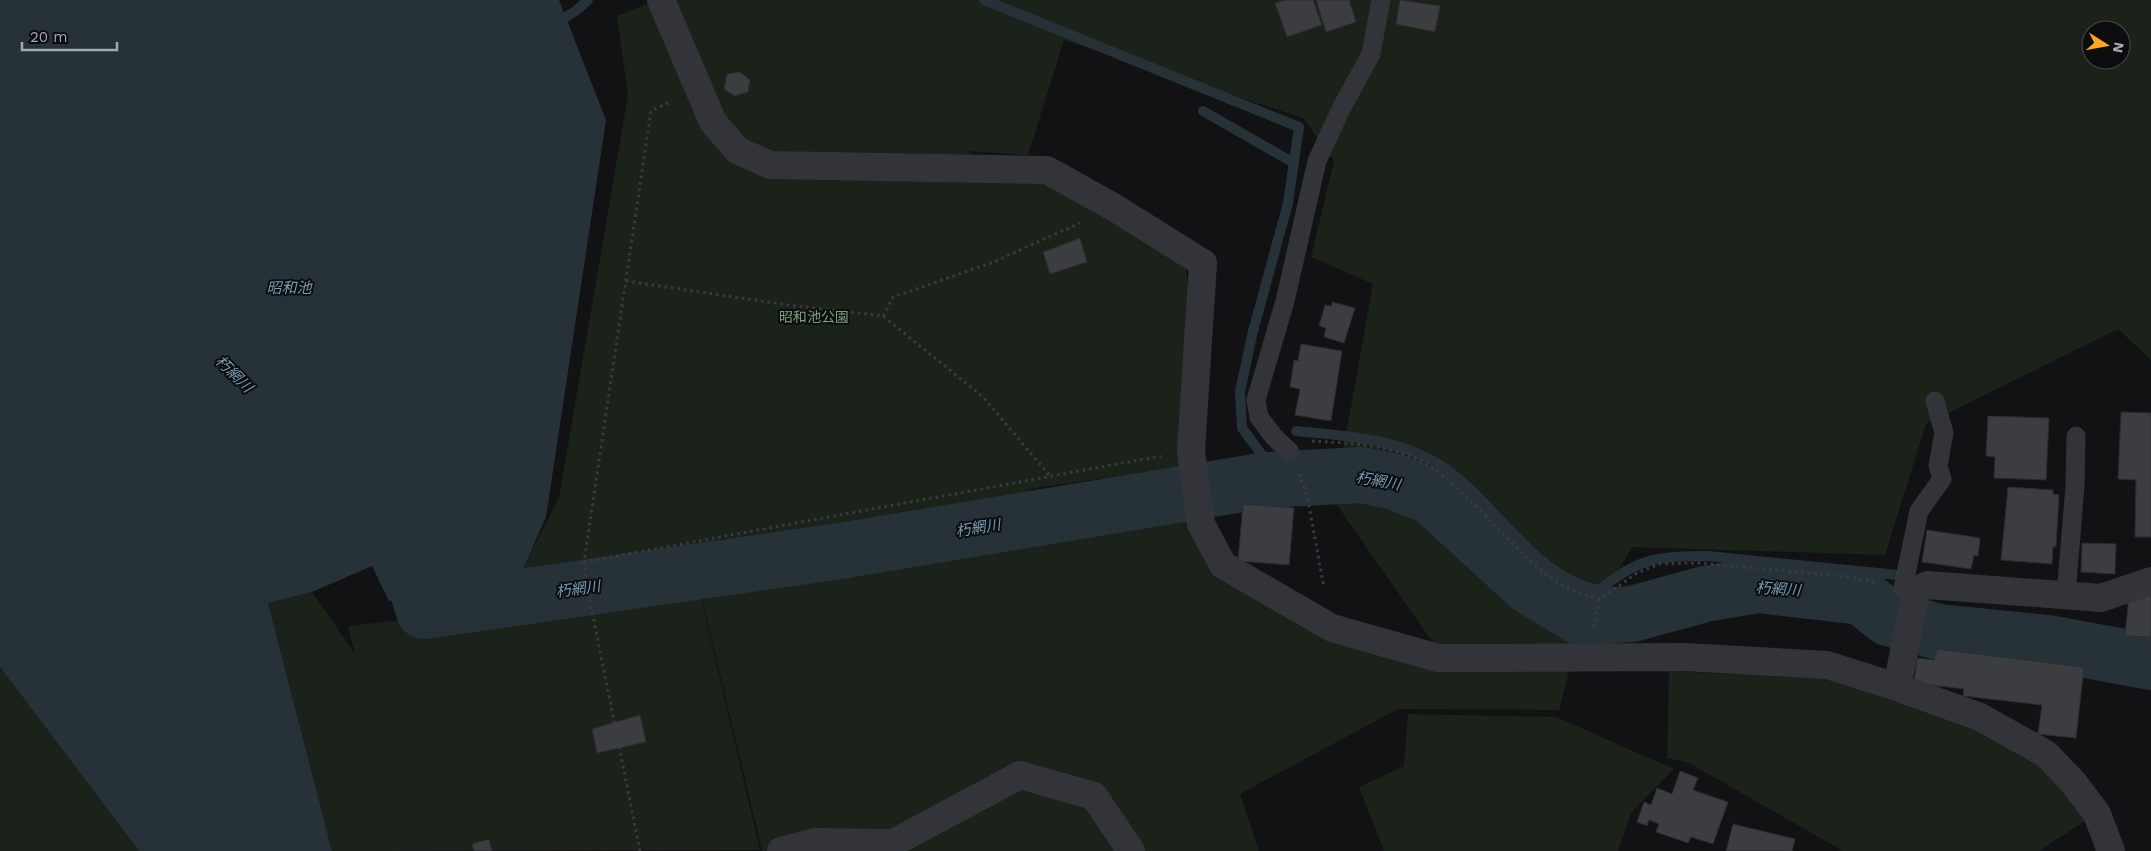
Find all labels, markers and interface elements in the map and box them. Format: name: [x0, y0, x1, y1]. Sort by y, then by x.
scale bar: [22, 20, 118, 52]
north arrow: [2081, 20, 2131, 70]
text: 20 m: [30, 28, 68, 46]
text: N: [2110, 41, 2128, 54]
water label: 昭和池: [266, 279, 313, 297]
park label: 昭和池公園: [779, 309, 849, 325]
water label: 朽網川: [212, 352, 258, 398]
water label: 朽網川: [1354, 468, 1404, 494]
water label: 朽網川: [954, 515, 1004, 540]
water label: 朽網川: [554, 577, 604, 601]
water label: 朽網川: [1755, 578, 1803, 600]

